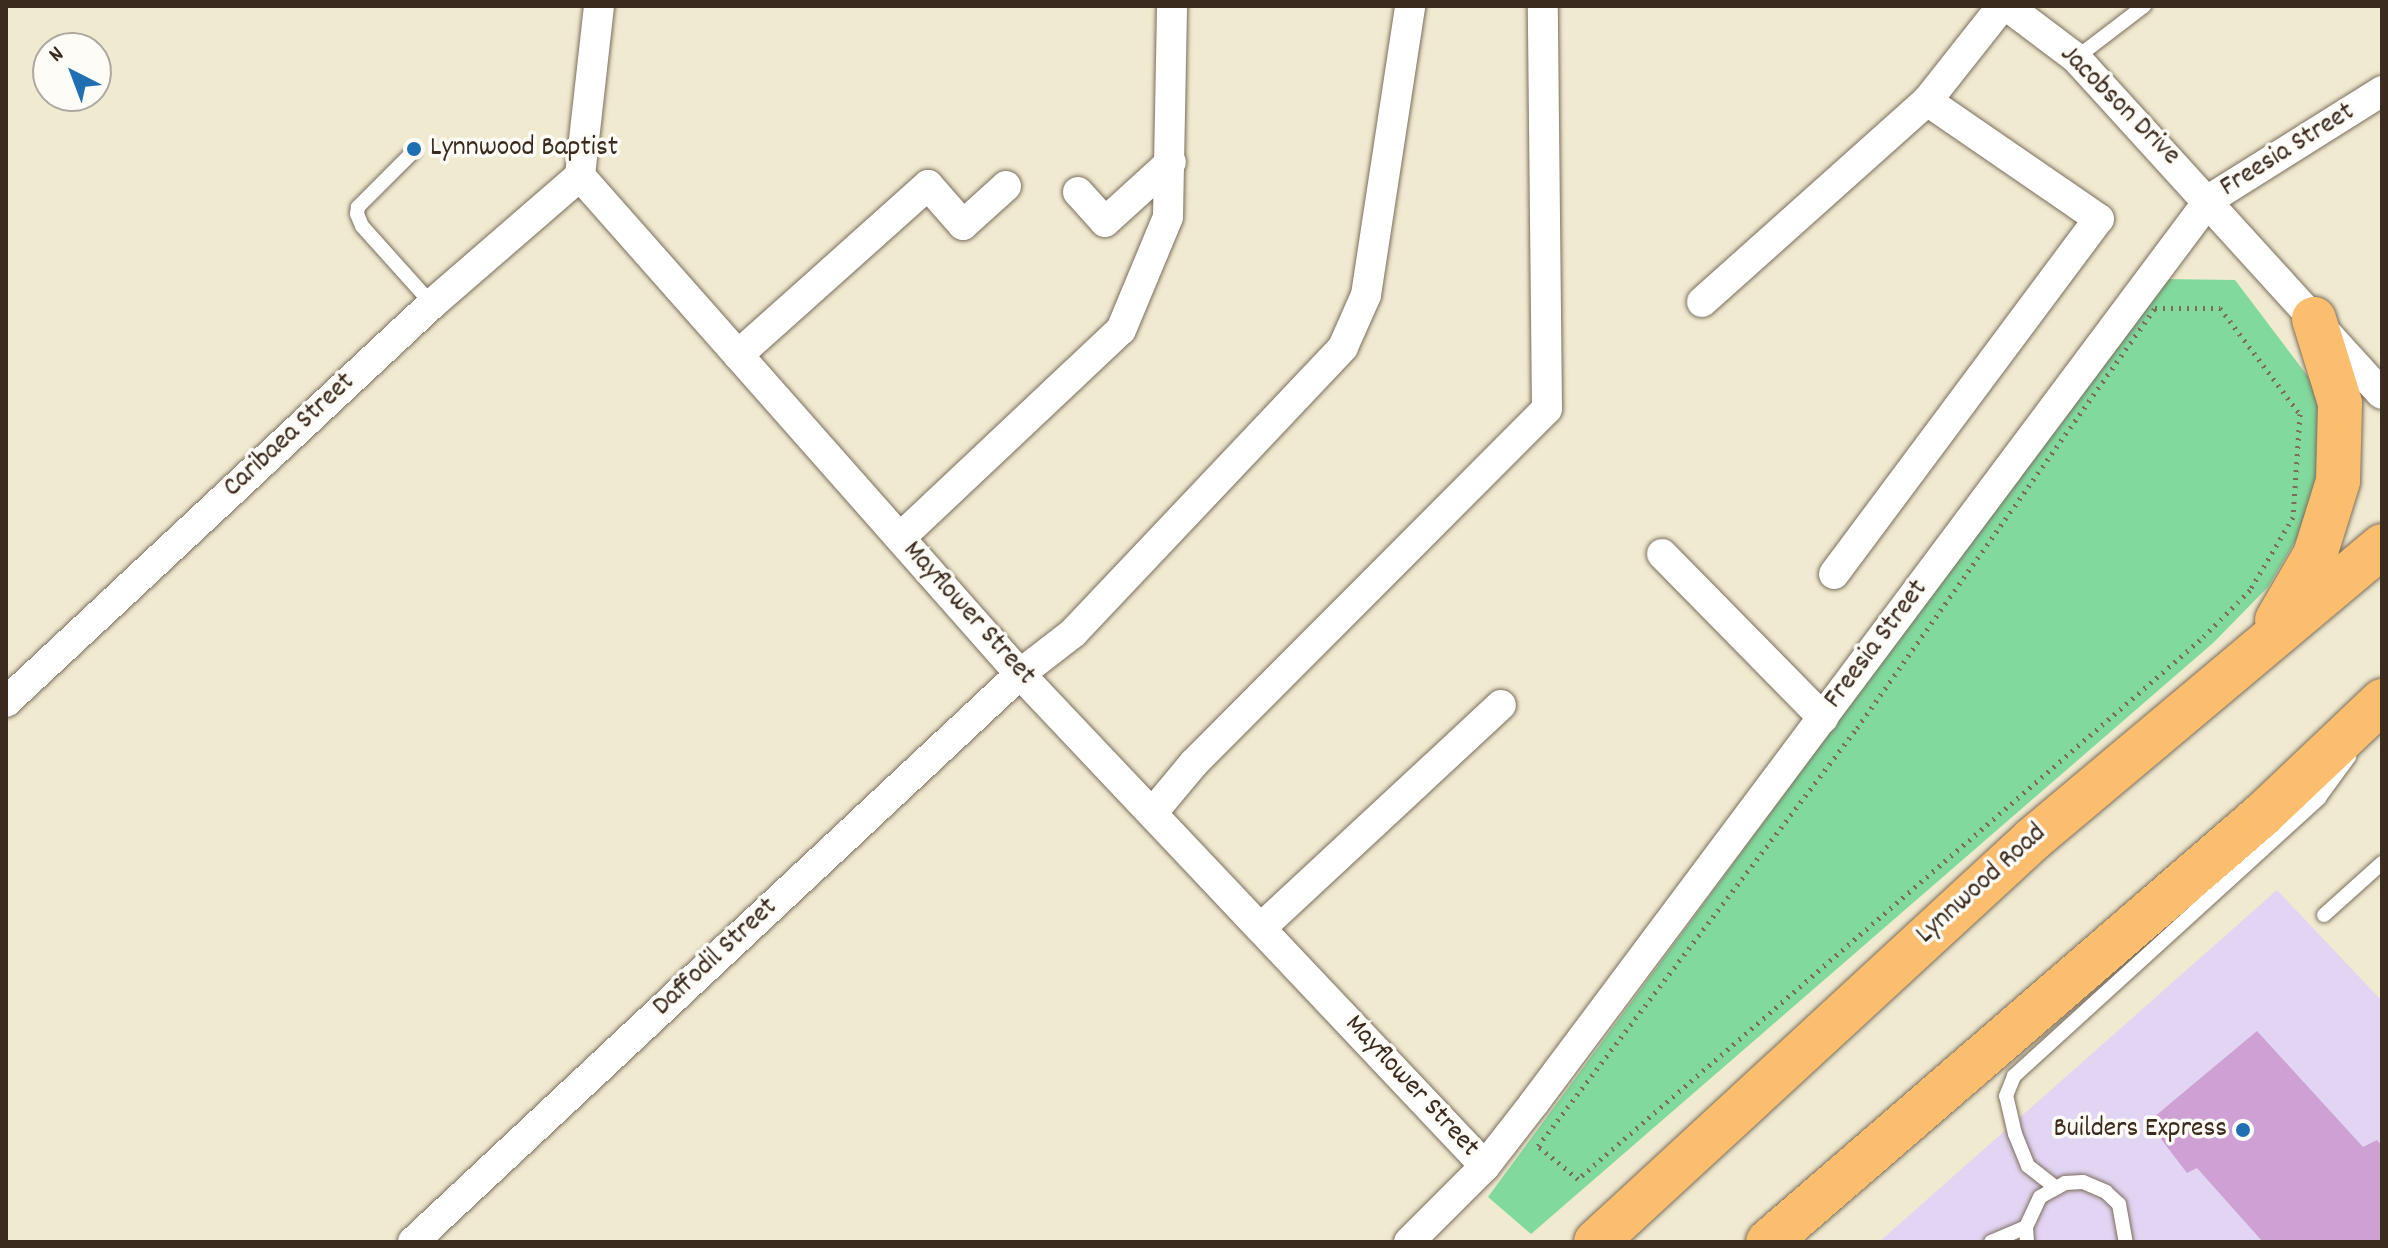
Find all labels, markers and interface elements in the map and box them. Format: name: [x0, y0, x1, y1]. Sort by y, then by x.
north arrow: [32, 32, 112, 112]
street label: Jacobson Drive: [2052, 39, 2186, 173]
text: N: [43, 40, 71, 70]
street label: Freesia Street: [2215, 96, 2361, 206]
place label: Lynnwood Baptist: [430, 132, 618, 166]
marker: Lynnwood Baptist: [405, 140, 423, 158]
street label: Caribaea Street: [217, 367, 363, 505]
street label: Mayflower Street: [894, 535, 1042, 693]
street label: Freesia Street: [1818, 574, 1936, 716]
street label: Lynnwood Road: [1910, 818, 2054, 952]
street label: Daffodil Street: [647, 892, 785, 1024]
street label: Mayflower Street: [1336, 1009, 1486, 1165]
place label: Builders Express: [2054, 1113, 2227, 1147]
marker: Builders Express: [2234, 1121, 2252, 1139]

